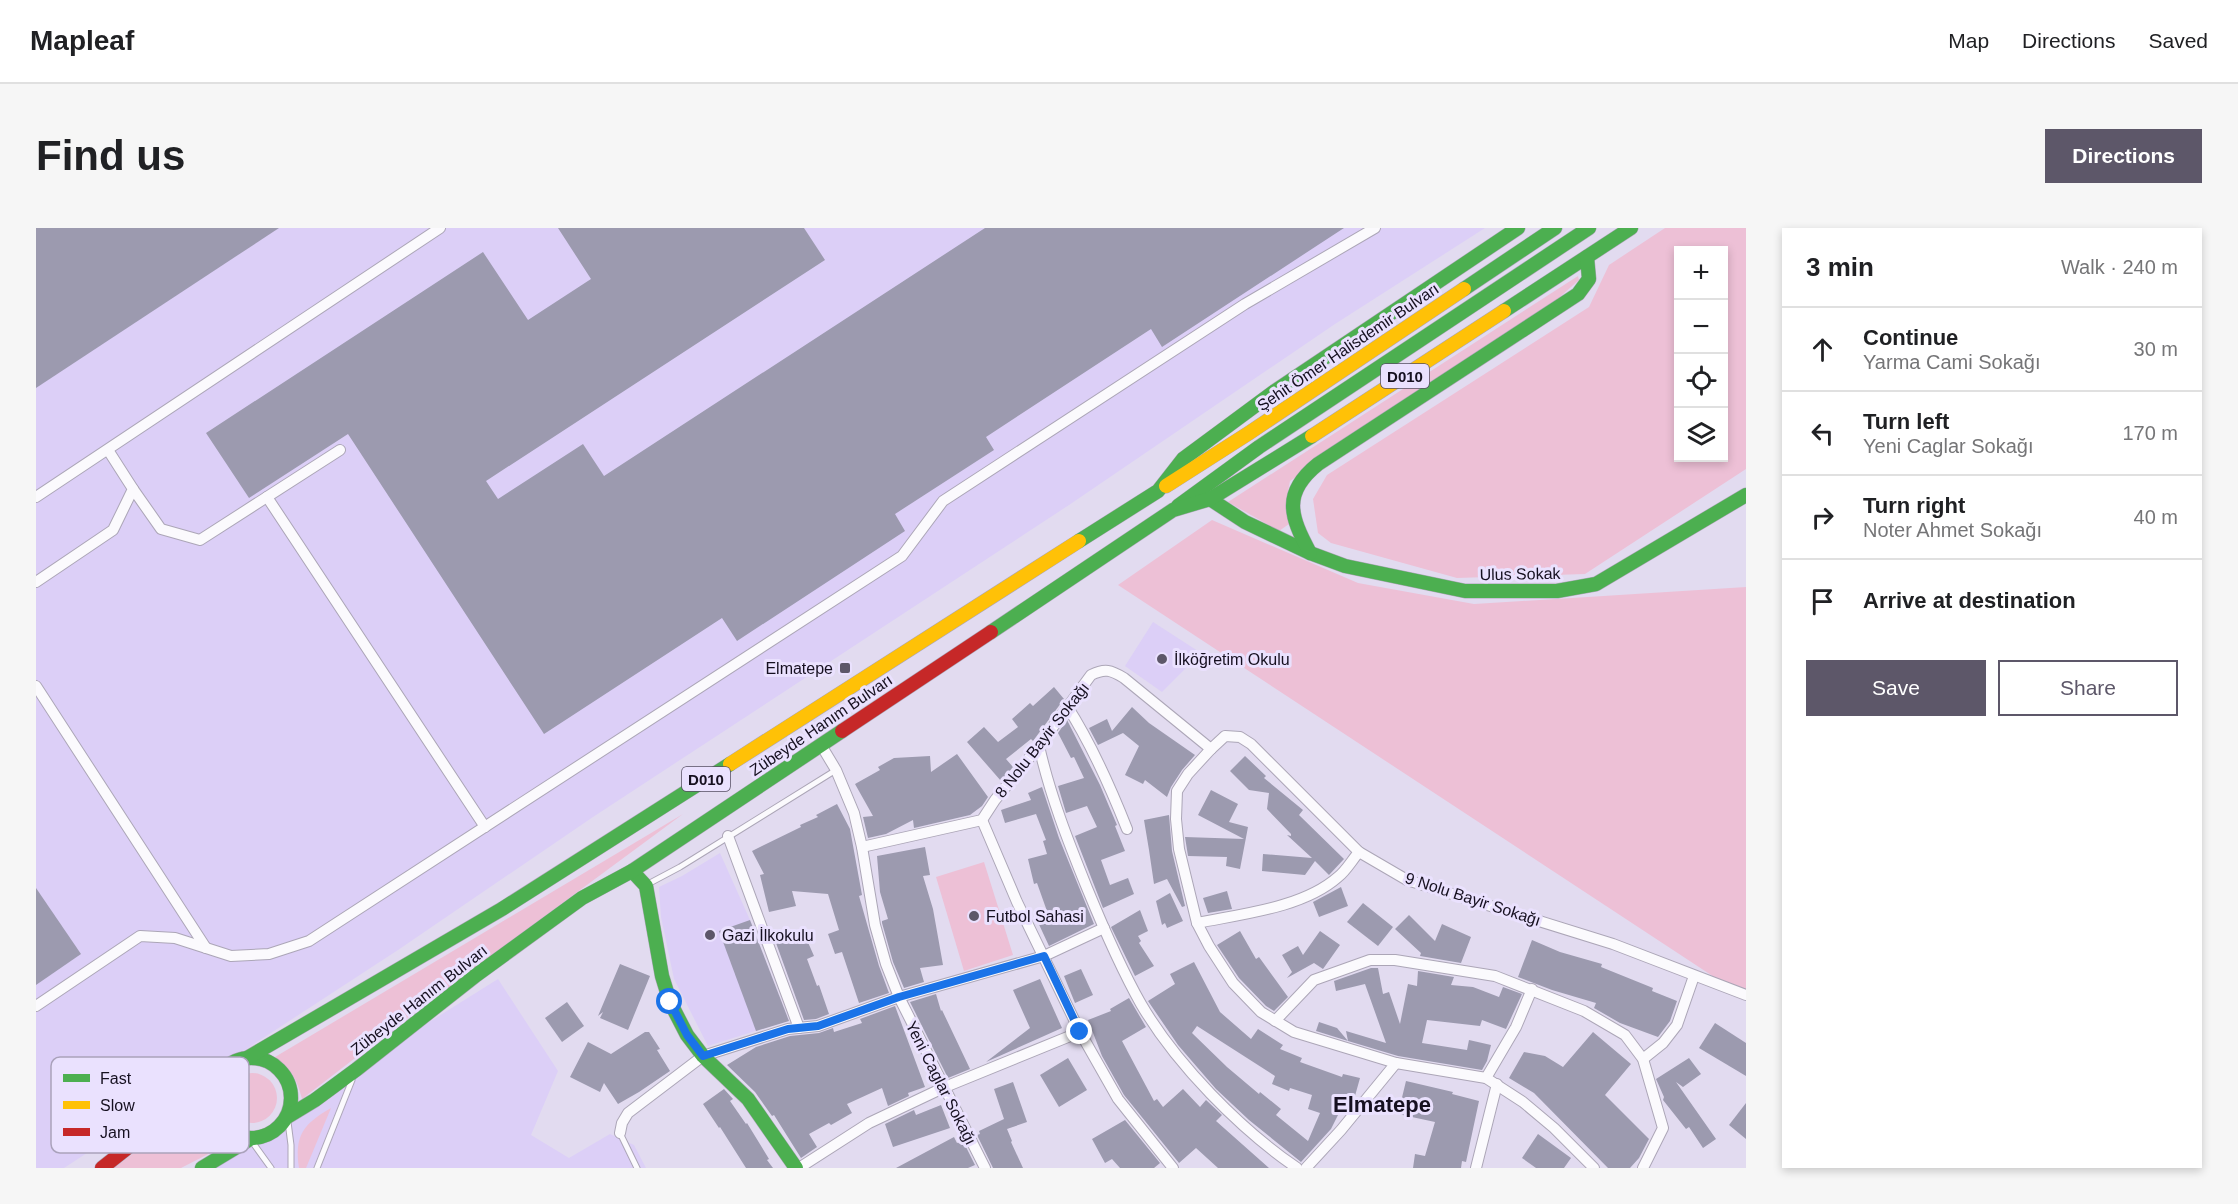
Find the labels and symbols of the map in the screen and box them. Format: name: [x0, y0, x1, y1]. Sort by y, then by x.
street label: Şehit Ömer Halisdemir Bulvarı: [1254, 280, 1442, 414]
road number: D010: [1381, 364, 1429, 388]
street label: Ulus Sokak: [1479, 565, 1562, 583]
place label: İlköğretim Okulu: [1174, 650, 1290, 668]
marker: İlköğretim Okulu: [1155, 652, 1169, 666]
place label: Elmatepe: [765, 660, 833, 677]
marker: Elmatepe: [838, 661, 852, 675]
street label: Zübeyde Hanım Bulvarı: [747, 671, 895, 779]
street label: 8 Nolu Bayir Sokağı: [992, 679, 1092, 801]
road number: D010: [682, 767, 730, 791]
street label: 9 Nolu Bayir Sokağı: [1403, 869, 1543, 929]
place label: Futbol Sahasi: [986, 908, 1084, 925]
marker: Futbol Sahasi: [967, 909, 981, 923]
place label: Gazi İlkokulu: [722, 926, 814, 944]
marker: Gazi İlkokulu: [703, 928, 717, 942]
street label: Zübeyde Hanım Bulvarı: [348, 942, 490, 1058]
route start: [656, 988, 682, 1014]
street label: Yeni Caglar Sokağı: [902, 1018, 980, 1148]
route end: [1066, 1018, 1092, 1044]
legend: [51, 1057, 249, 1153]
text: Fast: [100, 1070, 132, 1087]
district label: Elmatepe: [1333, 1092, 1431, 1117]
text: Slow: [100, 1097, 135, 1114]
text: Jam: [100, 1124, 130, 1141]

